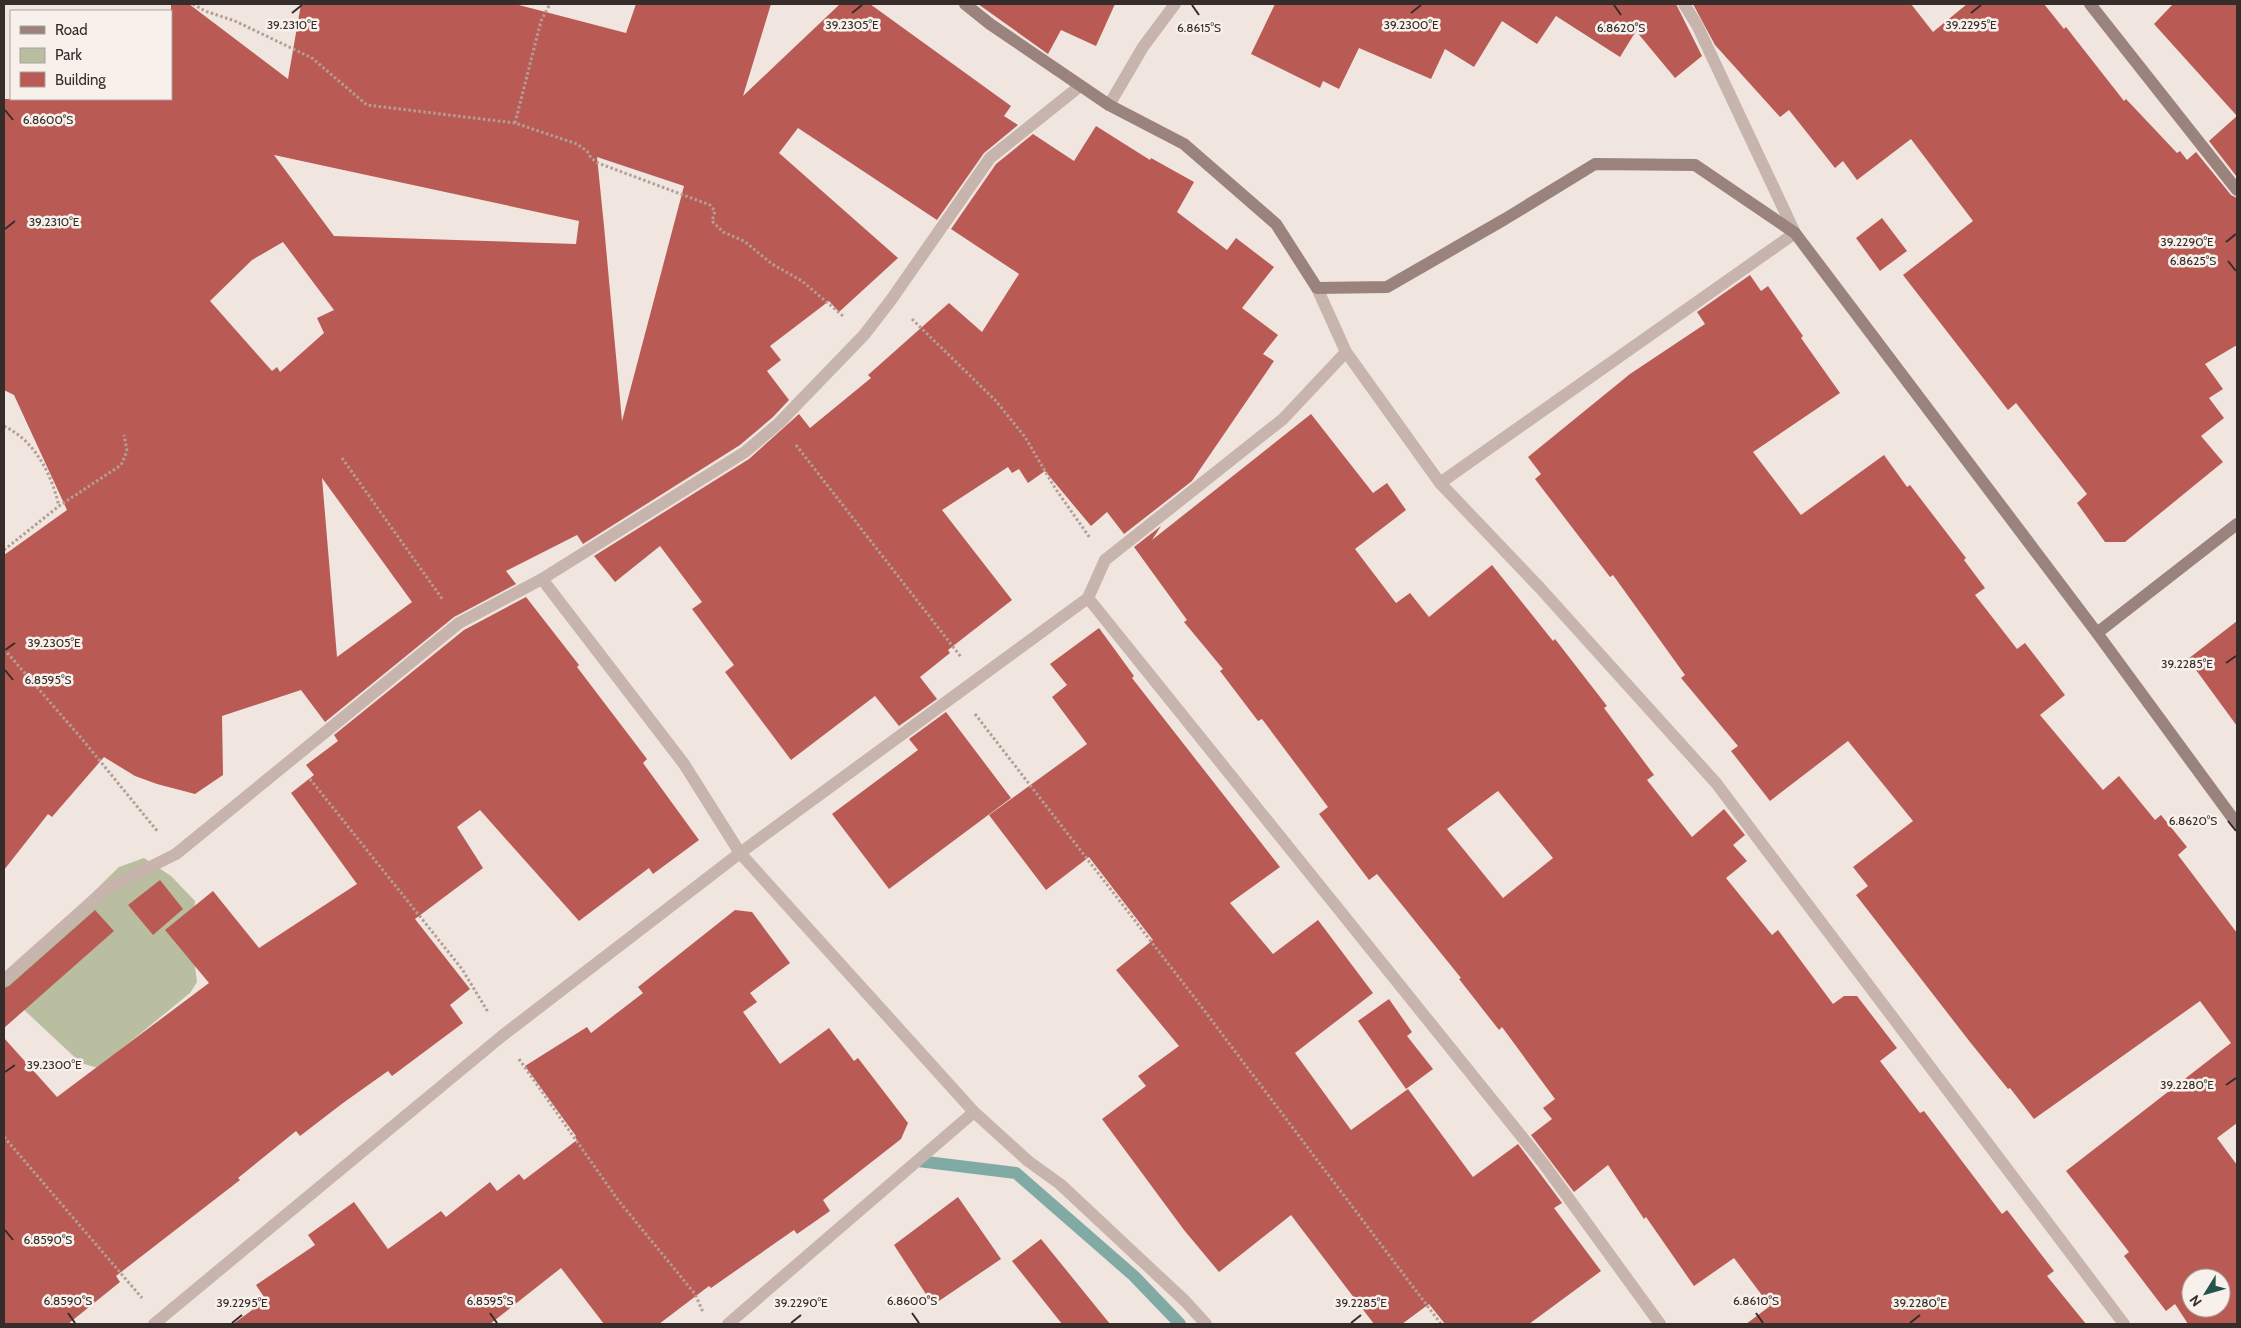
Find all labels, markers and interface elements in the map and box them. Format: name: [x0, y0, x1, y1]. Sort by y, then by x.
legend: [10, 10, 172, 100]
text: 39.2310°E: [267, 17, 318, 32]
text: 39.2305°E: [825, 17, 879, 32]
text: 39.2300°E: [1383, 17, 1439, 32]
text: 39.2295°E: [1945, 17, 1997, 32]
text: 6.8615°S: [1177, 20, 1221, 35]
text: 6.8620°S: [1597, 20, 1645, 35]
text: Road: [55, 21, 88, 39]
text: Park: [55, 46, 82, 64]
text: Building: [55, 71, 106, 89]
text: 6.8600°S: [23, 112, 73, 127]
text: 39.2310°E: [29, 214, 80, 229]
text: 39.2290°E: [2160, 234, 2214, 249]
text: 6.8625°S: [2170, 253, 2216, 268]
text: 39.2305°E: [27, 635, 81, 650]
text: 39.2285°E: [2161, 656, 2213, 671]
text: 6.8595°S: [25, 672, 71, 687]
text: 6.8620°S: [2169, 813, 2217, 828]
text: 39.2300°E: [26, 1057, 82, 1072]
text: 39.2280°E: [2160, 1077, 2214, 1092]
text: 6.8590°S: [24, 1232, 72, 1247]
north arrow: [2181, 1268, 2231, 1318]
text: N: [2185, 1291, 2206, 1310]
text: 6.8590°S: [44, 1293, 92, 1308]
text: 6.8595°S: [467, 1293, 513, 1308]
text: 6.8600°S: [887, 1293, 937, 1308]
text: 6.8610°S: [1733, 1293, 1779, 1308]
text: 39.2295°E: [216, 1295, 268, 1310]
text: 39.2290°E: [774, 1295, 828, 1310]
text: 39.2285°E: [1335, 1295, 1387, 1310]
text: 39.2280°E: [1893, 1295, 1947, 1310]

